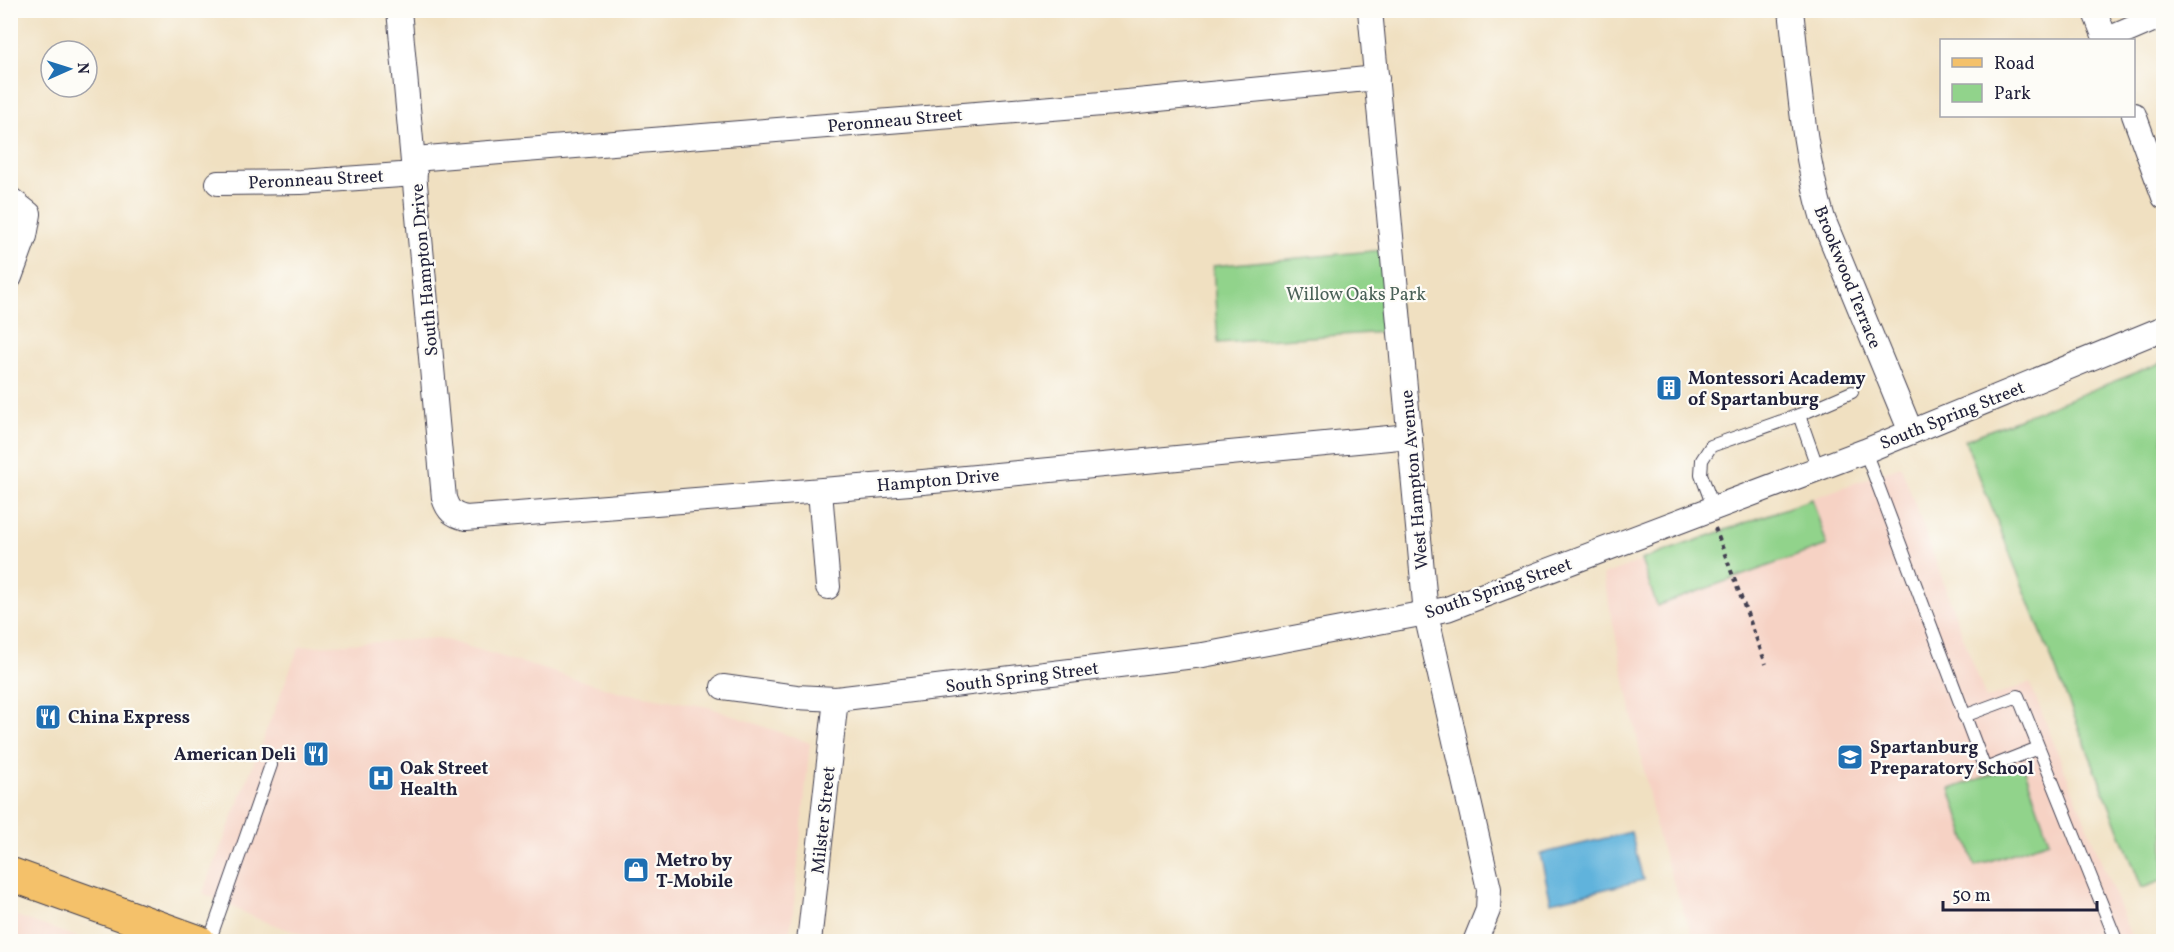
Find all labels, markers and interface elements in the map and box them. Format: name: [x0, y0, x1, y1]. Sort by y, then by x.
north arrow: [39, 39, 99, 99]
legend: [1940, 39, 2135, 117]
text: Road: [1994, 52, 2035, 77]
text: N: [71, 62, 93, 75]
text: Park: [1994, 82, 2031, 107]
street label: Peronneau Street: [826, 103, 964, 140]
street label: Peronneau Street: [248, 164, 384, 197]
street label: South Hampton Drive: [405, 183, 445, 357]
street label: Brookwood Terrace: [1807, 202, 1887, 353]
park label: Willow Oaks Park: [1286, 283, 1426, 308]
place label: Montessori Academy of Spartanburg: [1688, 367, 1866, 413]
building icon: Montessori Academy of Spartanburg: [1654, 373, 1684, 403]
street label: South Spring Street: [1876, 376, 2029, 457]
street label: West Hampton Avenue: [1395, 389, 1436, 571]
street label: Hampton Drive: [876, 464, 1000, 499]
street label: South Spring Street: [1421, 552, 1575, 626]
street label: South Spring Street: [944, 657, 1100, 700]
restaurant icon: China Express: [33, 702, 63, 732]
place label: China Express: [68, 706, 190, 731]
place label: Spartanburg Preparatory School: [1870, 736, 2034, 782]
restaurant icon: American Deli: [301, 739, 331, 769]
school or university icon: Spartanburg Preparatory School: [1835, 742, 1865, 772]
place label: American Deli: [174, 743, 296, 768]
place label: Oak Street Health: [400, 757, 489, 803]
hospital icon: Oak Street Health: [366, 763, 396, 793]
street label: Milster Street: [806, 765, 843, 875]
place label: Metro by T-Mobile: [656, 849, 733, 895]
shop icon: Metro by T-Mobile: [621, 855, 651, 885]
scale bar: [1943, 874, 2098, 912]
text: 50 m: [1952, 884, 1991, 909]

